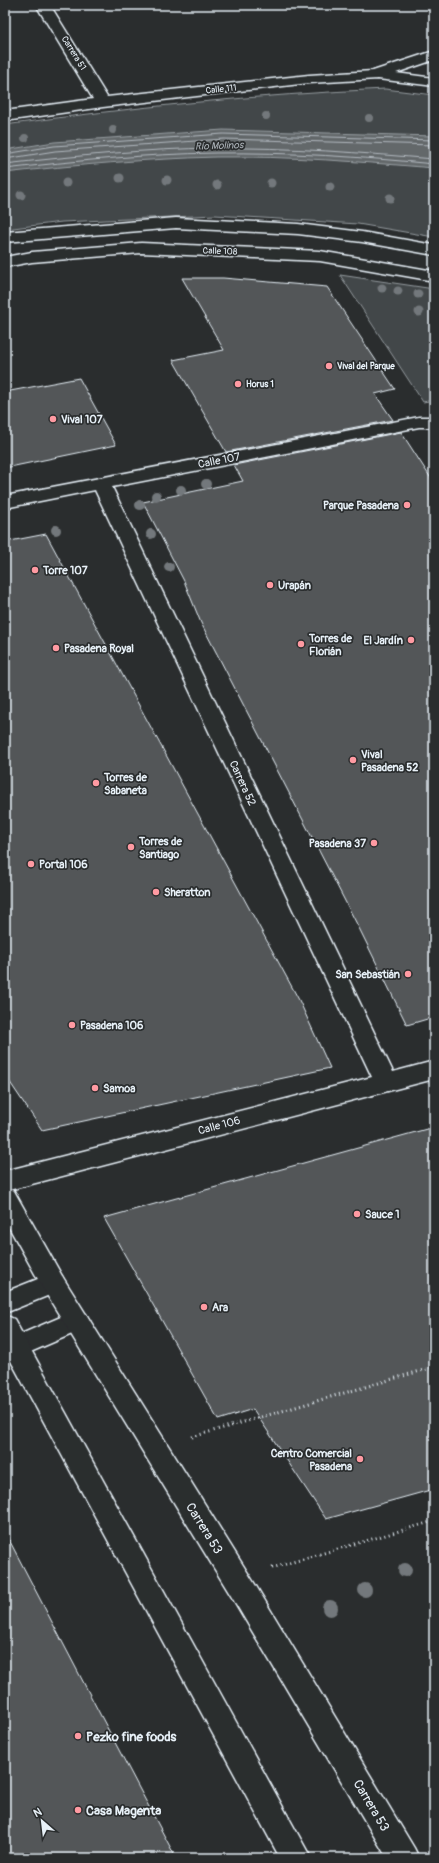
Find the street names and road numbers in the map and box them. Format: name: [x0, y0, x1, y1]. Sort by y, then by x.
street label: Carrera 51: [59, 34, 88, 72]
street label: Calle 111: [205, 82, 237, 97]
street label: Calle 108: [202, 245, 238, 258]
street label: Calle 107: [197, 450, 241, 471]
street label: Carrera 52: [226, 758, 259, 808]
street label: Calle 106: [197, 1114, 242, 1137]
street label: Carrera 53: [182, 1500, 226, 1557]
street label: Carrera 53: [350, 1777, 393, 1834]

